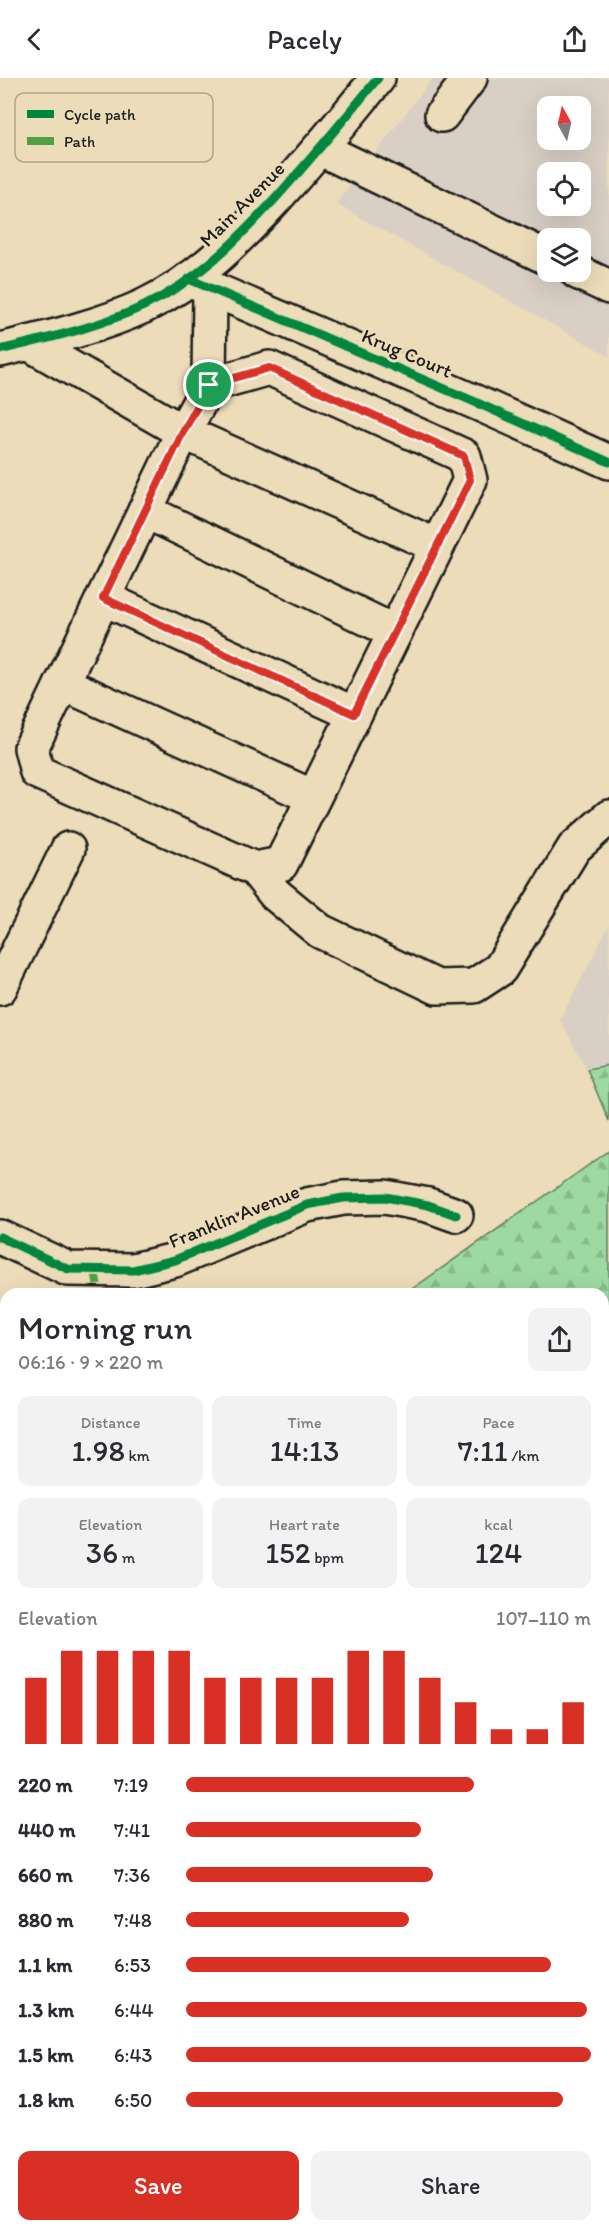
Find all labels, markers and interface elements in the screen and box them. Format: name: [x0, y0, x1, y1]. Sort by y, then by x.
icon: back: [18, 23, 51, 56]
text: Pacely: [267, 23, 342, 56]
icon: share: [558, 23, 591, 56]
legend: [15, 93, 213, 162]
north arrow: [537, 96, 591, 150]
map controls: [537, 96, 591, 282]
text: Cycle path: [64, 105, 136, 124]
text: Path: [64, 132, 95, 151]
street label: Main Avenue: [194, 156, 290, 252]
button: locate: [537, 162, 591, 216]
button: layers: [537, 228, 591, 282]
street label: Krug Court: [358, 323, 456, 383]
pin: [183, 359, 234, 410]
icon: arrive: [192, 368, 225, 401]
street label: Franklin Avenue: [165, 1179, 303, 1253]
text: Morning run: [18, 1308, 193, 1347]
button: share: [528, 1308, 591, 1371]
text: 06:16 · 9 × 220 m: [18, 1350, 163, 1374]
text: Distance: [81, 1413, 140, 1432]
text: Time: [287, 1413, 322, 1432]
text: Pace: [482, 1413, 515, 1432]
text: 1.98: [71, 1432, 125, 1469]
text: 14:13: [270, 1432, 339, 1469]
text: 7:11: [458, 1432, 508, 1469]
text: km: [125, 1446, 150, 1465]
text: /km: [508, 1446, 539, 1465]
text: Elevation: [79, 1515, 142, 1534]
text: Heart rate: [269, 1515, 340, 1534]
text: kcal: [484, 1515, 513, 1534]
text: 36: [86, 1534, 118, 1571]
text: 152: [265, 1534, 311, 1571]
text: 124: [475, 1534, 522, 1571]
text: m: [118, 1548, 135, 1567]
text: bpm: [311, 1548, 344, 1567]
text: Elevation: [18, 1606, 97, 1630]
text: 107–110 m: [496, 1606, 591, 1630]
text: 220 m: [18, 1773, 73, 1797]
text: 7:19: [114, 1773, 149, 1797]
text: 440 m: [18, 1818, 76, 1842]
text: 7:41: [114, 1818, 150, 1842]
text: 660 m: [18, 1863, 73, 1887]
text: 7:36: [114, 1863, 150, 1887]
text: 880 m: [18, 1908, 74, 1932]
text: 7:48: [114, 1908, 152, 1932]
text: 1.1 km: [18, 1953, 72, 1977]
text: 6:53: [114, 1953, 151, 1977]
text: 1.3 km: [18, 1998, 74, 2022]
text: 6:44: [114, 1998, 154, 2022]
text: 1.5 km: [18, 2043, 74, 2067]
text: 6:43: [114, 2043, 152, 2067]
text: 1.8 km: [18, 2088, 74, 2112]
text: 6:50: [114, 2088, 152, 2112]
button: Save: [18, 2151, 299, 2220]
button: Share: [311, 2151, 591, 2220]

